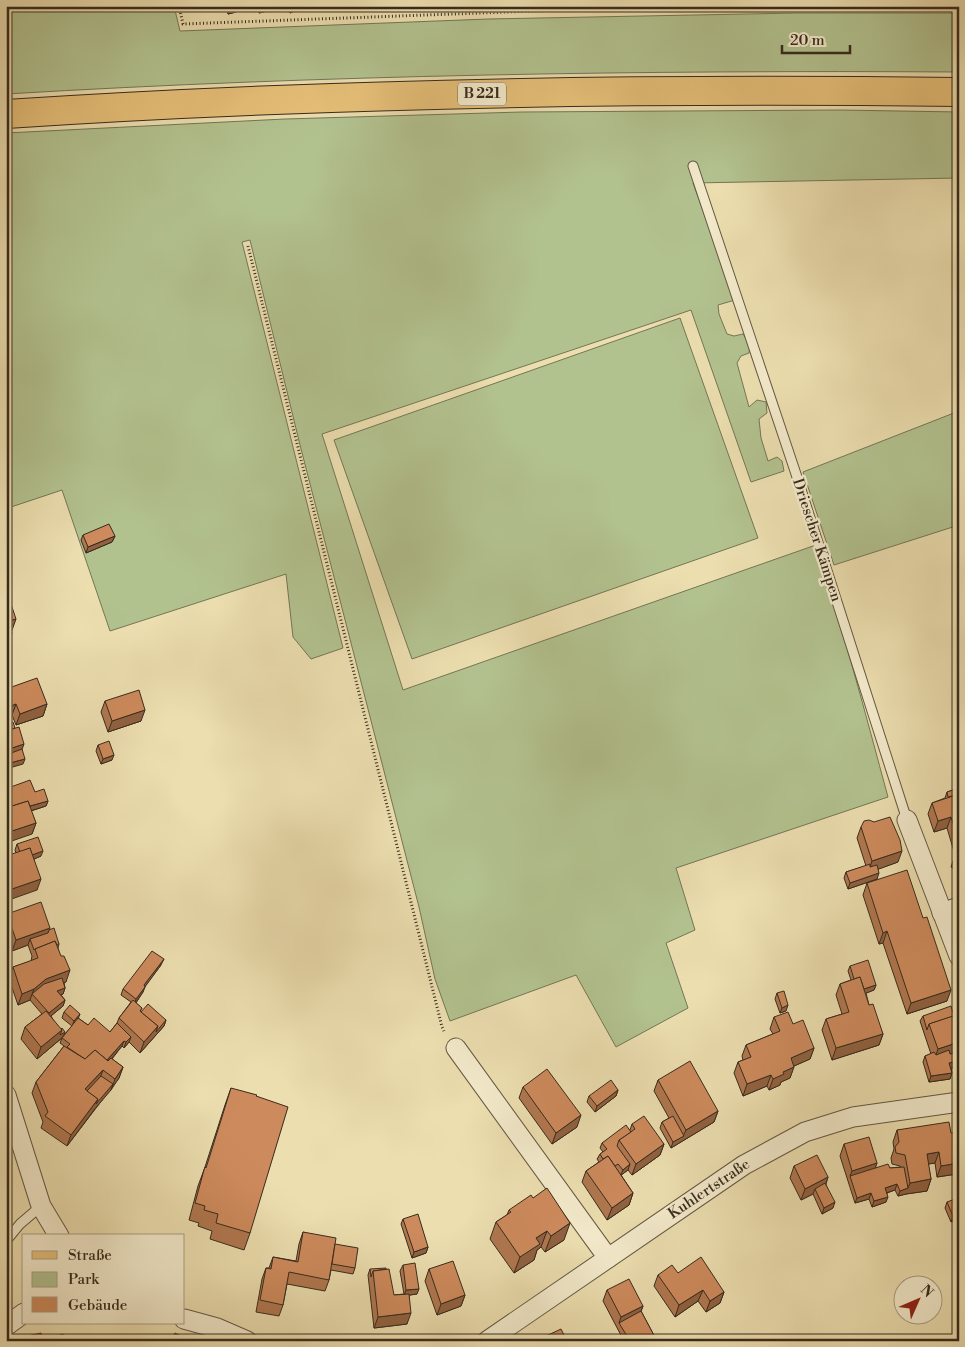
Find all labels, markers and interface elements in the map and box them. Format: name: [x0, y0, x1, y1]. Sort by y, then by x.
scale bar: [782, 22, 850, 54]
text: 20 m: [790, 31, 825, 50]
road number: B 221: [458, 82, 506, 106]
street label: Driescher Kämpen: [788, 476, 846, 604]
street label: Kuhlertstraße: [664, 1155, 754, 1223]
legend: [22, 1234, 185, 1324]
text: Straße: [68, 1246, 112, 1265]
text: Park: [68, 1270, 100, 1289]
north arrow: [892, 1274, 942, 1324]
text: N: [916, 1281, 937, 1302]
text: Gebäude: [68, 1296, 127, 1315]

